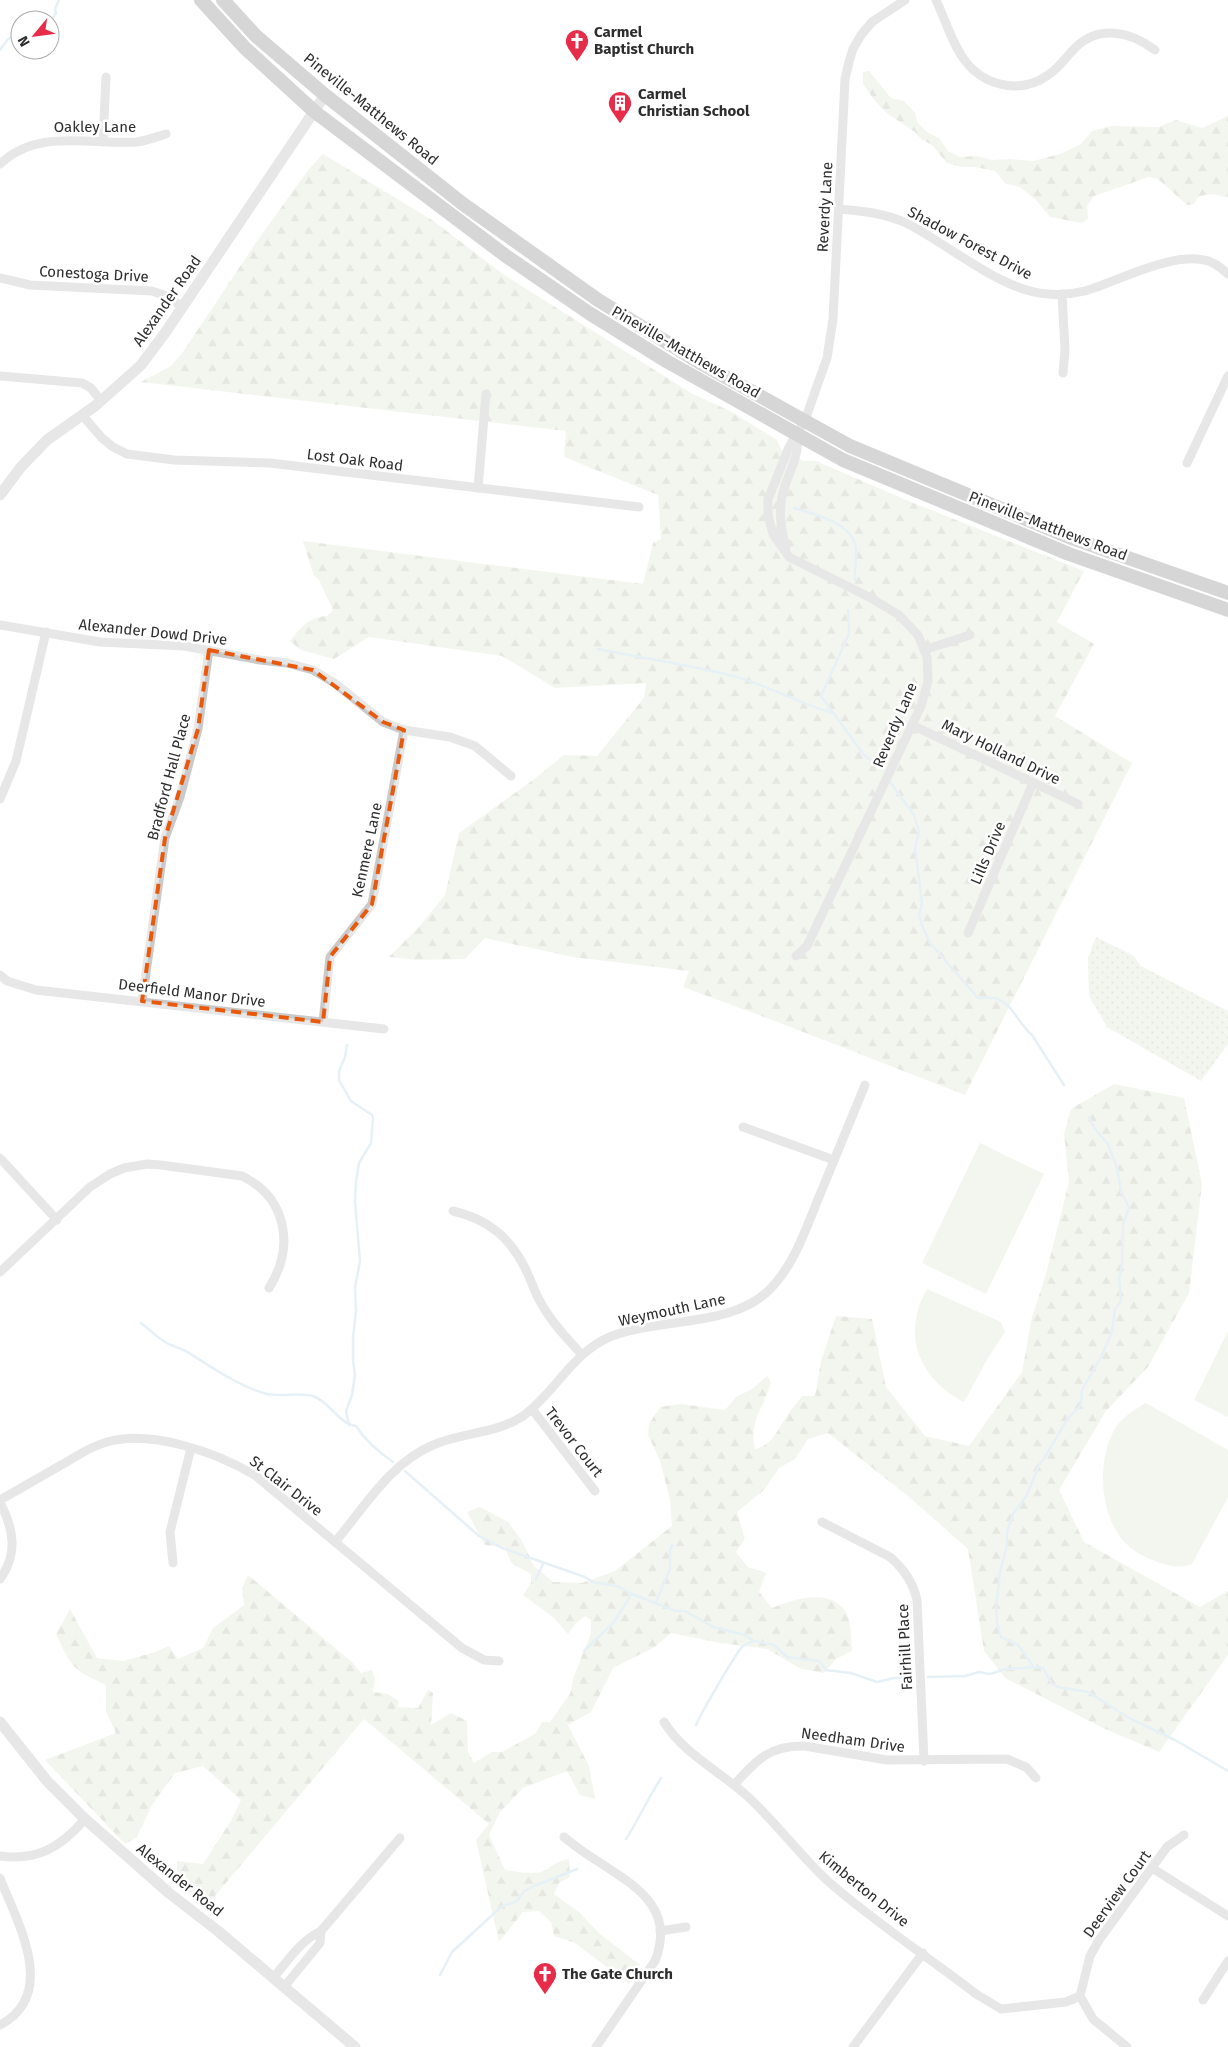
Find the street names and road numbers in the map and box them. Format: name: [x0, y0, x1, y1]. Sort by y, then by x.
street label: Pineville-Matthews Road: [300, 49, 442, 169]
street label: Oakley Lane: [54, 118, 136, 136]
street label: Reverdy Lane: [814, 161, 836, 253]
street label: Shadow Forest Drive: [905, 203, 1035, 283]
street label: Alexander Road: [129, 252, 205, 350]
street label: Conestoga Drive: [39, 262, 149, 286]
street label: Pineville-Matthews Road: [609, 302, 763, 402]
street label: Lost Oak Road: [306, 445, 404, 475]
street label: Pineville-Matthews Road: [966, 487, 1130, 565]
street label: Alexander Dowd Drive: [78, 615, 228, 649]
street label: Reverdy Lane: [869, 680, 921, 770]
street label: Bradford Hall Place: [143, 712, 195, 842]
street label: Mary Holland Drive: [939, 715, 1063, 789]
street label: Kenmere Lane: [348, 801, 386, 899]
street label: Lills Drive: [967, 819, 1009, 887]
street label: Deerfield Manor Drive: [117, 975, 267, 1011]
street label: Weymouth Lane: [617, 1290, 727, 1330]
street label: Trevor Court: [541, 1404, 607, 1481]
street label: St Clair Drive: [246, 1452, 326, 1520]
street label: Fairhill Place: [894, 1603, 916, 1691]
street label: Needham Drive: [800, 1724, 906, 1756]
street label: Alexander Road: [133, 1840, 227, 1920]
street label: Kimberton Drive: [815, 1847, 913, 1931]
street label: Deerview Court: [1079, 1847, 1155, 1941]

